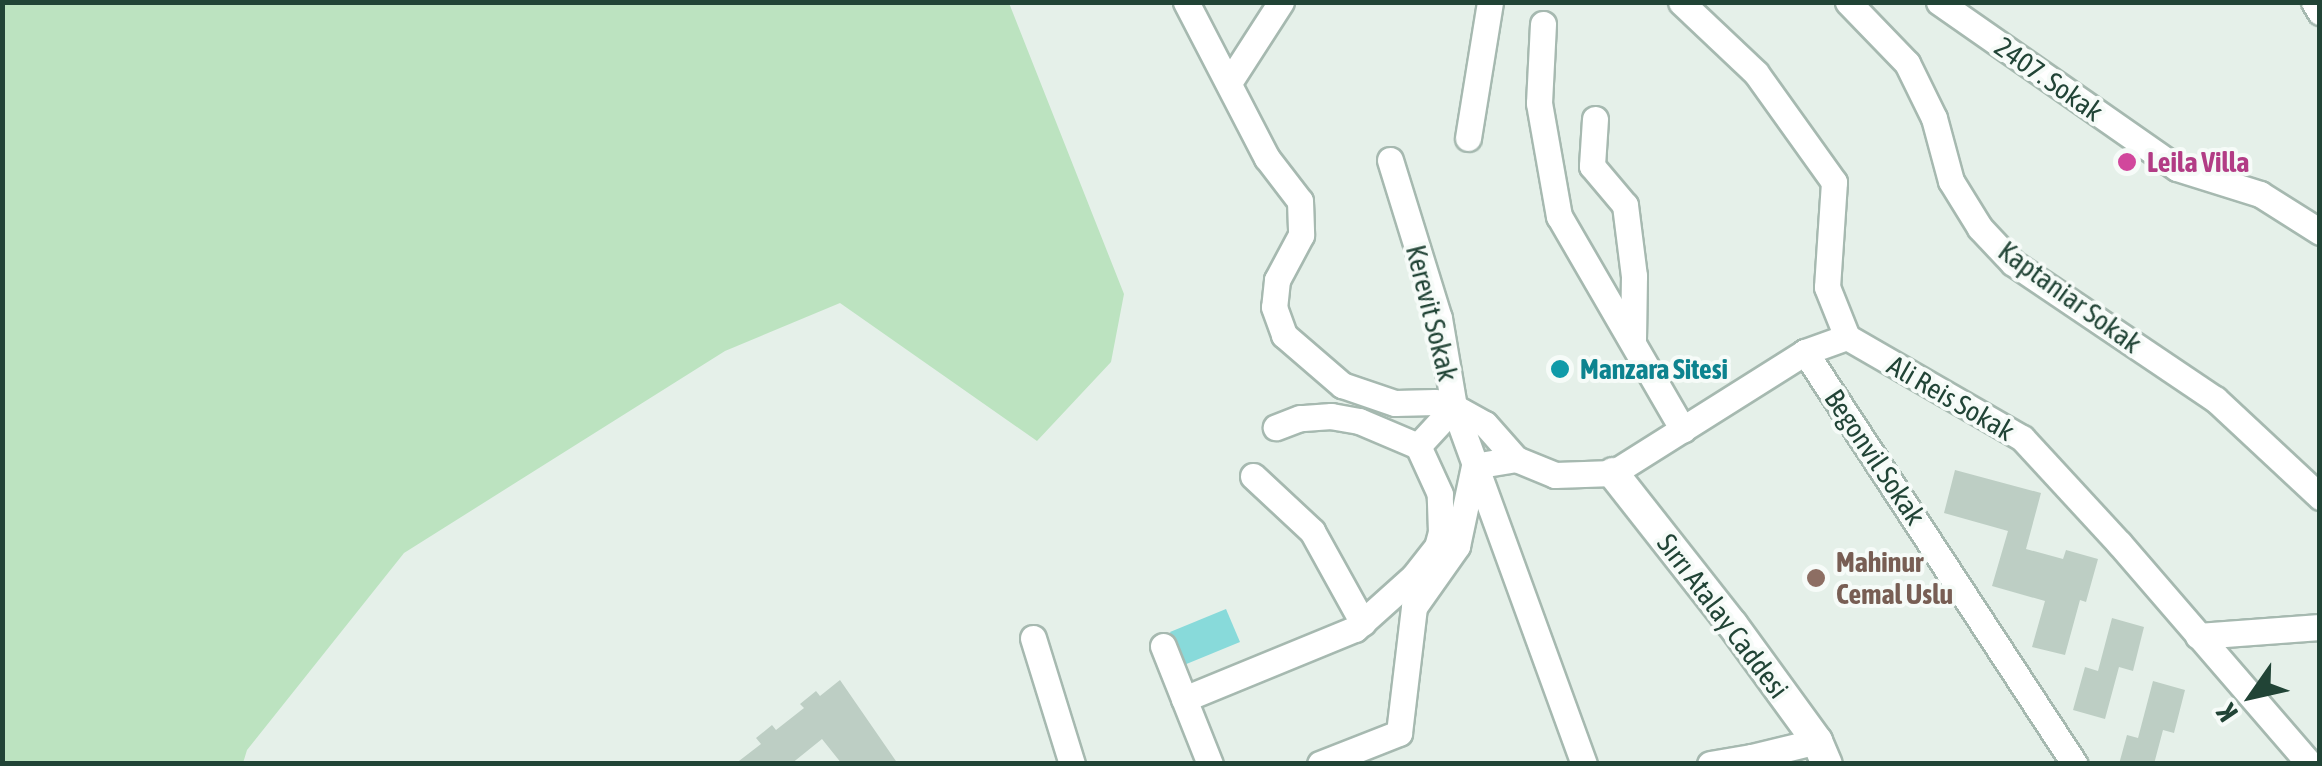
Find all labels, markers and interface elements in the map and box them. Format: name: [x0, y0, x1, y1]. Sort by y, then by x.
street label: 2407. Sokak: [1989, 30, 2109, 128]
place label: Leila Villa: [2147, 145, 2249, 179]
marker: Leila Villa: [2116, 151, 2138, 173]
street label: Kaptaniar Sokak: [1992, 234, 2148, 360]
street label: Kerevit Sokak: [1399, 241, 1465, 385]
street label: Ali Reis Sokak: [1882, 348, 2020, 448]
place label: Manzara Sitesi: [1580, 352, 1728, 386]
marker: Manzara Sitesi: [1549, 358, 1571, 380]
street label: Begonvil Sokak: [1817, 383, 1933, 531]
street label: Sırrı Atalay Caddesi: [1650, 527, 1796, 705]
place label: Mahinur Cemal Uslu: [1836, 545, 1953, 611]
marker: Mahinur Cemal Uslu: [1805, 567, 1827, 589]
north arrow: [2202, 646, 2302, 746]
text: K: [2210, 698, 2244, 727]

